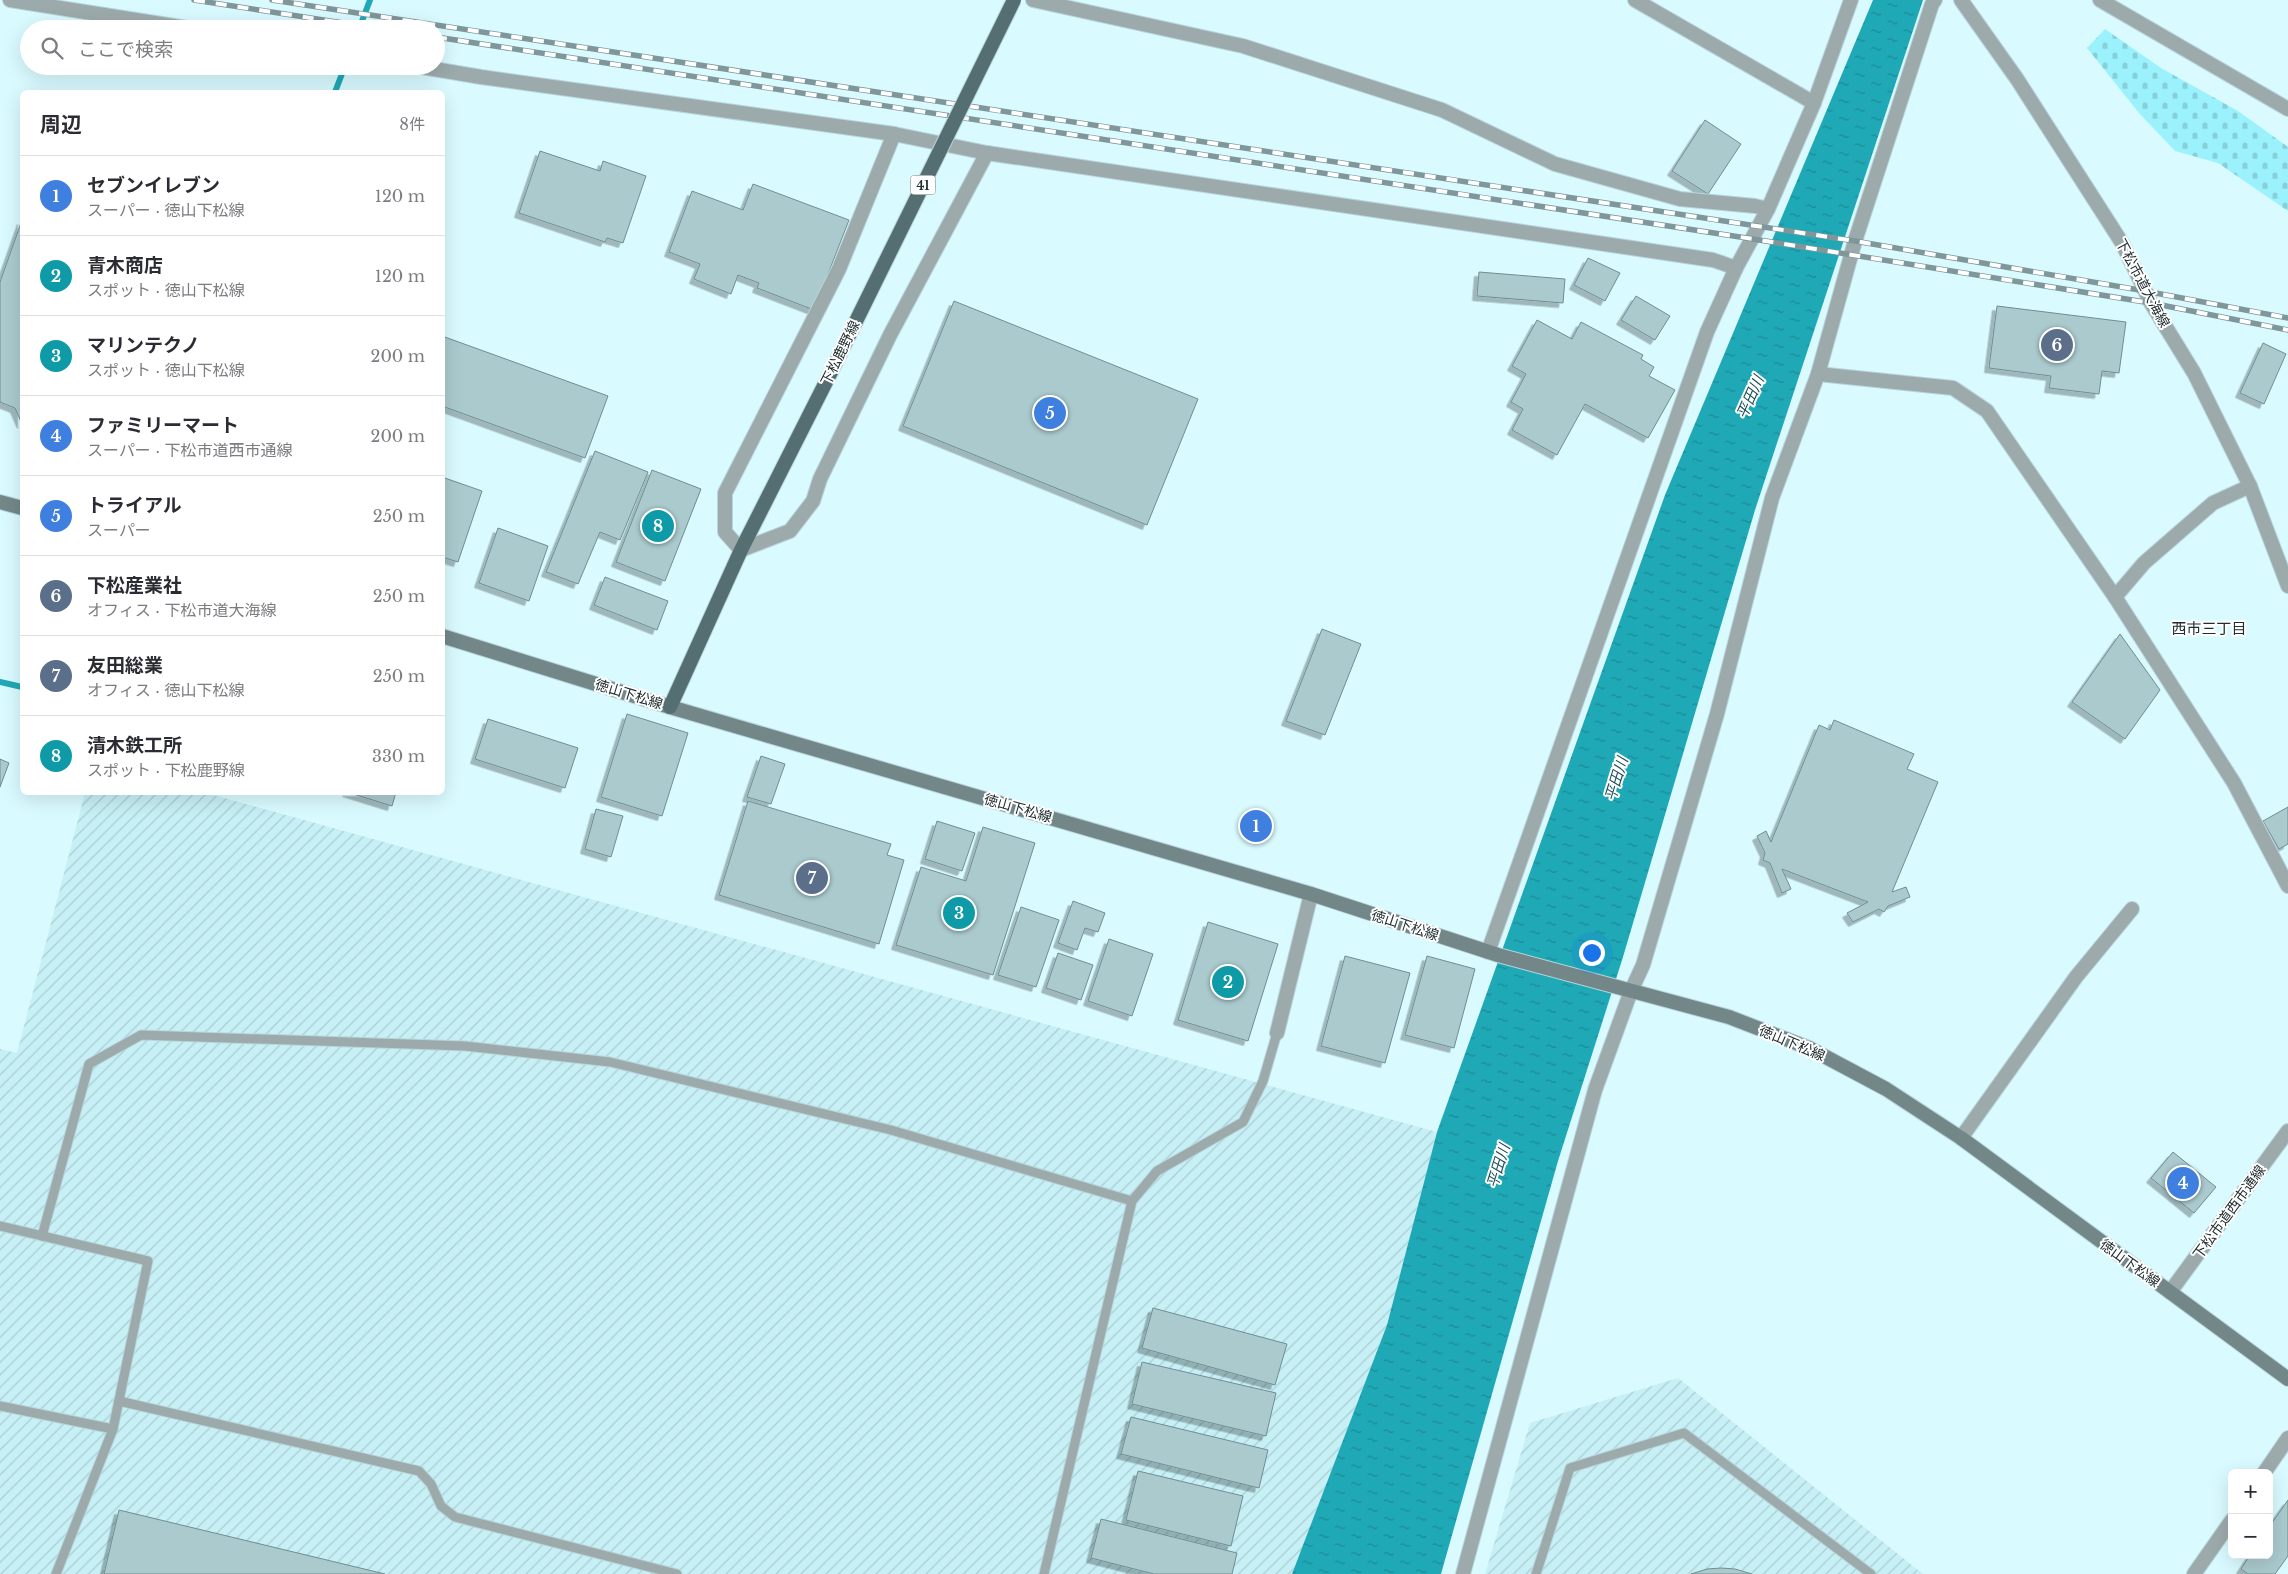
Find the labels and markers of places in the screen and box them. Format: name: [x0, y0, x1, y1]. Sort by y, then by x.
pin: 6: [2041, 326, 2073, 364]
pin: 5: [1034, 394, 1066, 432]
pin: 8: [642, 507, 674, 545]
pin: 1: [1240, 807, 1272, 845]
pin: 7: [796, 859, 828, 897]
pin: 3: [943, 894, 975, 932]
pin: 2: [1212, 963, 1244, 1001]
pin: 4: [2167, 1164, 2199, 1202]

